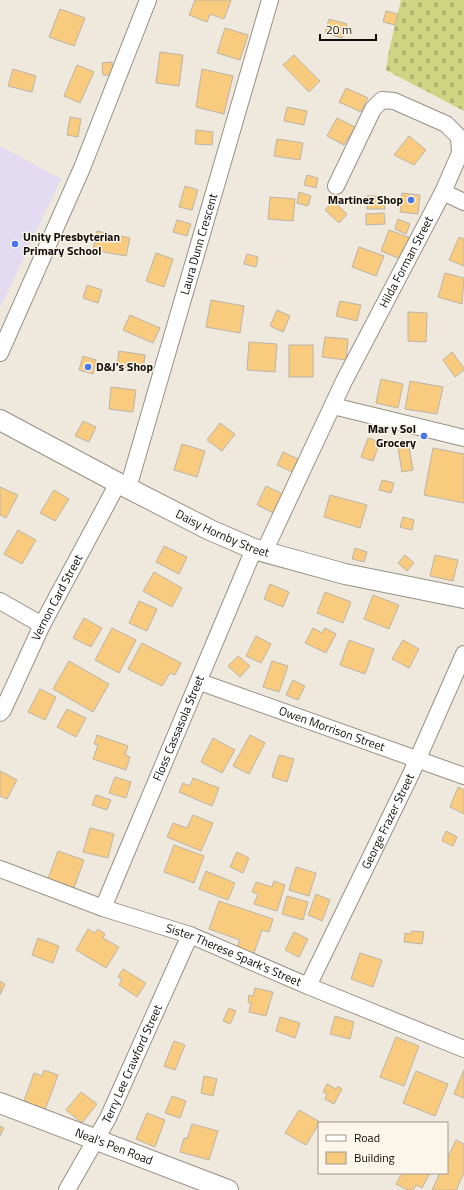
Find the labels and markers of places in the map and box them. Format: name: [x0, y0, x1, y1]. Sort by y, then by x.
place label: Martinez Shop: [328, 190, 403, 209]
marker: Martinez Shop: [406, 195, 416, 205]
place label: Unity Presbyterian Primary School: [23, 227, 120, 260]
marker: Unity Presbyterian Primary School: [10, 239, 20, 249]
place label: D&J's Shop: [96, 357, 153, 376]
marker: D&J's Shop: [83, 362, 93, 372]
place label: Mar y Sol Grocery: [368, 419, 416, 452]
marker: Mar y Sol Grocery: [419, 431, 429, 441]

